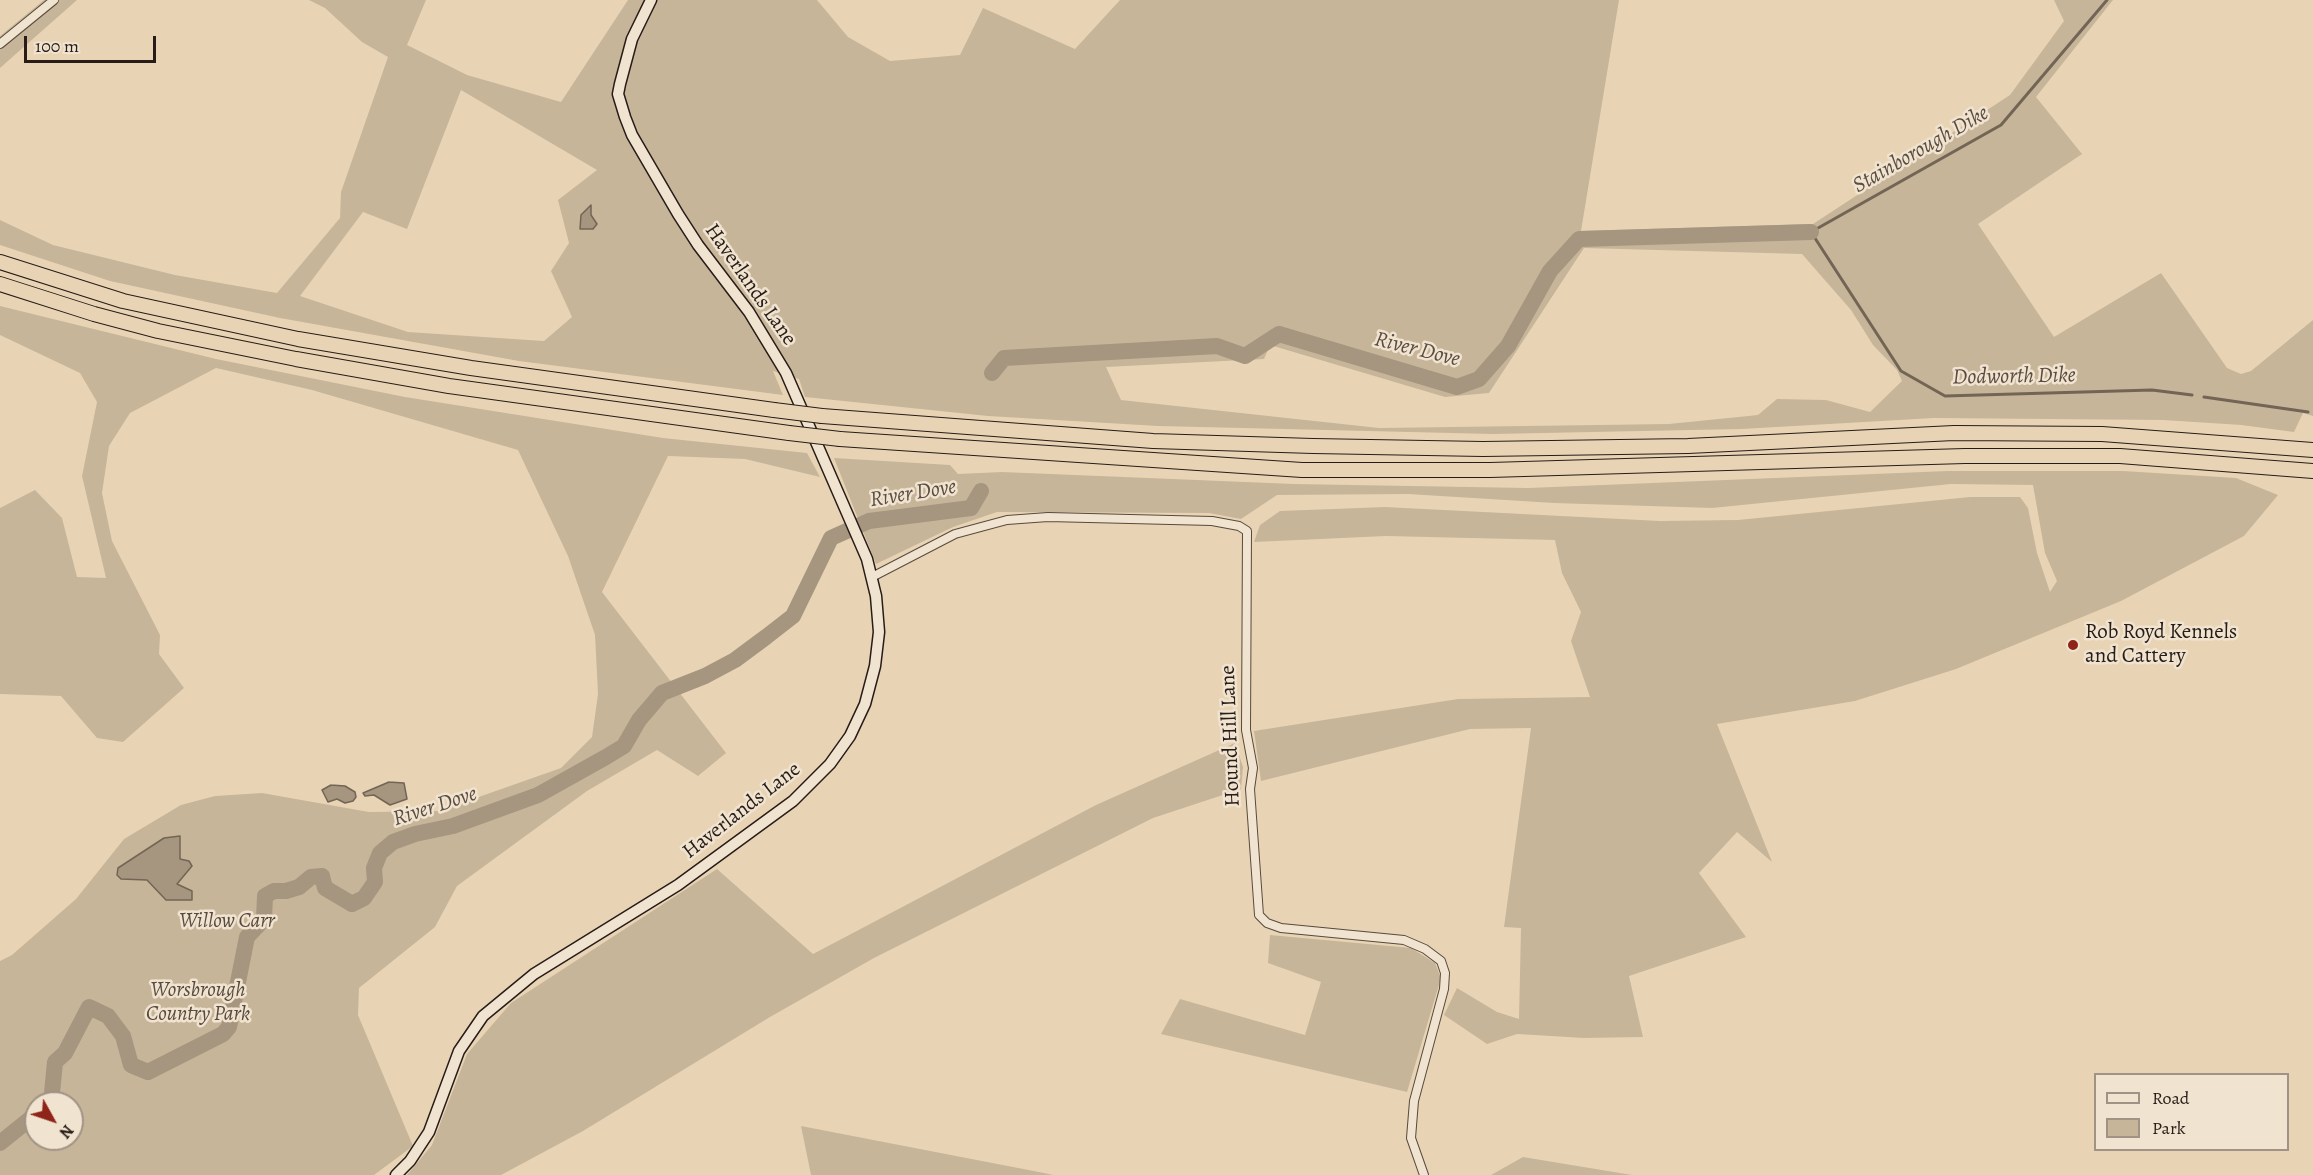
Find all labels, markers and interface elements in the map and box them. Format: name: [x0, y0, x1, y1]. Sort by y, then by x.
scale bar: [27, 24, 159, 62]
text: 100 m: [35, 34, 79, 58]
water label: Stainborough Dike: [1848, 101, 1994, 199]
street label: Haverlands Lane: [699, 219, 801, 351]
water label: River Dove: [1372, 327, 1462, 373]
water label: Dodworth Dike: [1952, 363, 2076, 391]
water label: River Dove: [868, 474, 958, 514]
place label: Rob Royd Kennels and Cattery: [2085, 620, 2237, 670]
marker: Rob Royd Kennels and Cattery: [2066, 638, 2080, 652]
street label: Hound Hill Lane: [1216, 665, 1246, 807]
street label: Haverlands Lane: [678, 757, 806, 865]
water label: River Dove: [390, 781, 480, 833]
park label: Willow Carr: [179, 909, 275, 935]
park label: Worsbrough Country Park: [146, 978, 250, 1028]
legend: [2094, 1073, 2289, 1151]
text: Road: [2152, 1086, 2189, 1110]
north arrow: [24, 1091, 84, 1151]
text: Park: [2152, 1116, 2186, 1140]
text: N: [54, 1120, 78, 1143]

